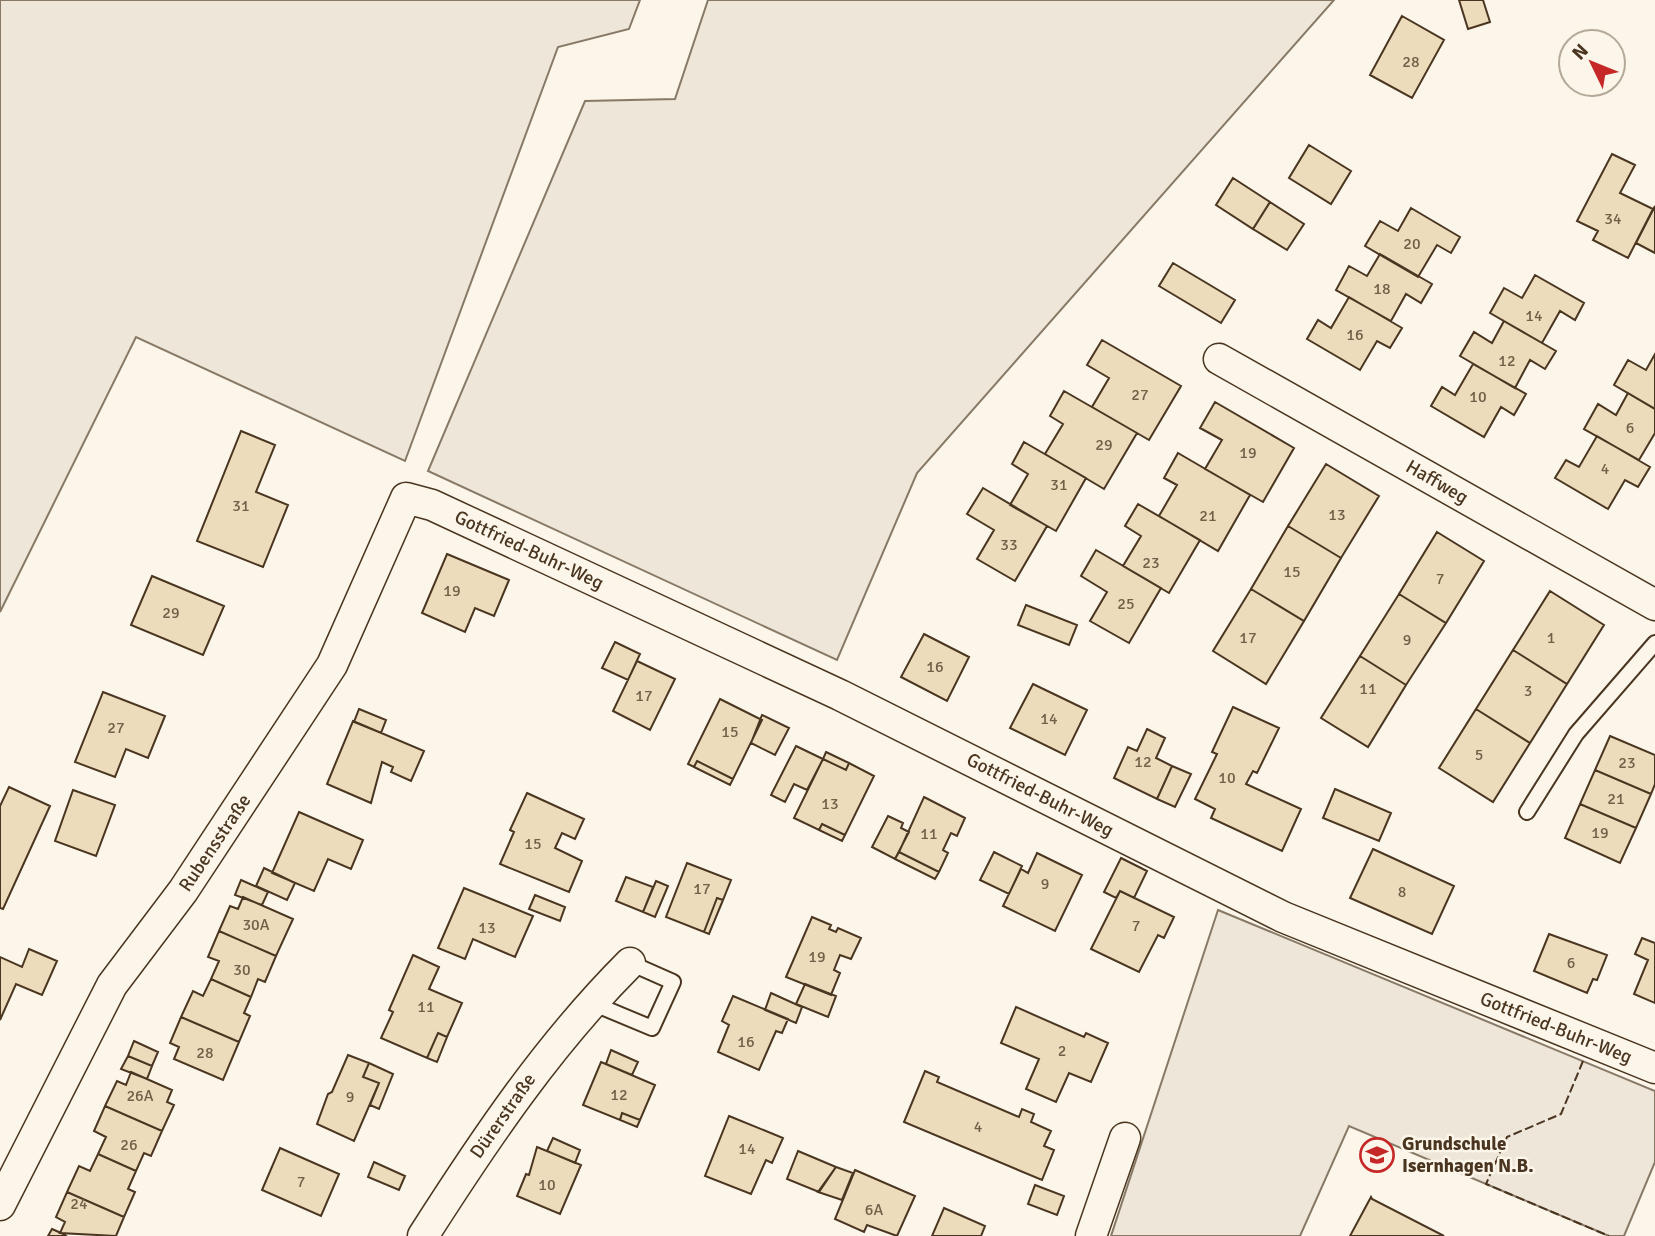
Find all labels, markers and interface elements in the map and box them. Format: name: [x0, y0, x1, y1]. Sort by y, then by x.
north arrow: [1557, 28, 1627, 98]
text: N: [1567, 39, 1594, 65]
house number: 28: [1402, 52, 1420, 72]
house number: 34: [1604, 209, 1622, 229]
house number: 20: [1403, 234, 1421, 254]
house number: 18: [1373, 279, 1391, 299]
house number: 14: [1525, 306, 1543, 326]
house number: 16: [1346, 325, 1364, 345]
house number: 12: [1498, 351, 1516, 371]
house number: 27: [1131, 385, 1149, 405]
house number: 10: [1469, 387, 1487, 407]
house number: 6: [1626, 418, 1634, 438]
house number: 29: [1095, 435, 1113, 455]
house number: 19: [1239, 443, 1257, 463]
street label: Haffweg: [1401, 455, 1473, 509]
house number: 4: [1601, 459, 1610, 479]
house number: 31: [1050, 475, 1068, 495]
house number: 31: [232, 496, 250, 516]
street label: Gottfried-Buhr-Weg: [451, 505, 607, 595]
house number: 13: [1328, 505, 1346, 525]
house number: 21: [1199, 506, 1217, 526]
house number: 33: [1000, 535, 1018, 555]
house number: 23: [1142, 553, 1160, 573]
house number: 15: [1283, 562, 1301, 582]
house number: 7: [1436, 569, 1444, 589]
house number: 19: [443, 581, 461, 601]
house number: 25: [1117, 594, 1135, 614]
house number: 29: [162, 603, 180, 623]
house number: 17: [1239, 628, 1257, 648]
house number: 1: [1547, 628, 1555, 648]
house number: 9: [1403, 630, 1411, 650]
house number: 16: [926, 657, 944, 677]
house number: 11: [1359, 679, 1377, 699]
house number: 3: [1524, 681, 1532, 701]
house number: 17: [635, 686, 653, 706]
house number: 14: [1040, 709, 1058, 729]
house number: 27: [107, 718, 125, 738]
house number: 15: [721, 722, 739, 742]
house number: 5: [1475, 745, 1483, 765]
street label: Gottfried-Buhr-Weg: [962, 748, 1118, 842]
house number: 12: [1134, 752, 1152, 772]
house number: 23: [1618, 753, 1636, 773]
house number: 10: [1218, 768, 1236, 788]
house number: 21: [1607, 789, 1625, 809]
street label: Rubensstraße: [174, 790, 256, 896]
house number: 13: [821, 794, 839, 814]
house number: 19: [1591, 823, 1609, 843]
house number: 11: [920, 824, 938, 844]
house number: 15: [524, 834, 542, 854]
house number: 9: [1041, 874, 1049, 894]
house number: 17: [693, 879, 711, 899]
house number: 8: [1398, 882, 1406, 902]
house number: 30A: [242, 915, 270, 935]
house number: 7: [1132, 916, 1140, 936]
house number: 13: [478, 918, 496, 938]
house number: 19: [808, 947, 826, 967]
house number: 6: [1567, 953, 1575, 973]
house number: 30: [233, 960, 251, 980]
street label: Gottfried-Buhr-Weg: [1476, 987, 1636, 1069]
house number: 11: [417, 997, 435, 1017]
house number: 16: [737, 1032, 755, 1052]
house number: 2: [1058, 1041, 1066, 1061]
house number: 28: [196, 1043, 214, 1063]
street label: Dürerstraße: [465, 1069, 541, 1163]
house number: 12: [610, 1085, 628, 1105]
house number: 26A: [126, 1086, 154, 1106]
house number: 9: [346, 1087, 354, 1107]
house number: 4: [974, 1117, 983, 1137]
place label: Grundschule Isernhagen N.B.: [1402, 1132, 1534, 1178]
house number: 26: [120, 1135, 138, 1155]
school or university icon: Grundschule Isernhagen N.B.: [1358, 1136, 1396, 1174]
house number: 14: [738, 1139, 756, 1159]
house number: 7: [297, 1172, 305, 1192]
house number: 10: [538, 1175, 556, 1195]
house number: 24: [70, 1194, 88, 1214]
house number: 6A: [865, 1200, 883, 1220]

